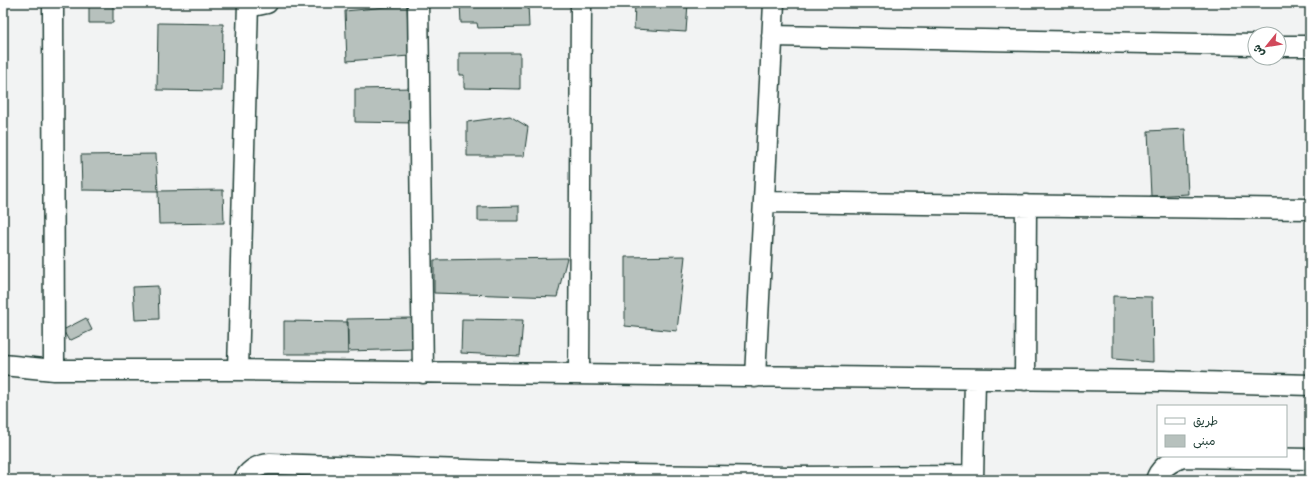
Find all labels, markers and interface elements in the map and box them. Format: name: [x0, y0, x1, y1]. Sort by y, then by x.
north arrow: [1247, 26, 1287, 66]
text: ش: [1249, 42, 1268, 60]
legend: [1157, 405, 1287, 457]
text: طريق: [1193, 413, 1218, 429]
text: مبنى: [1193, 433, 1216, 449]

